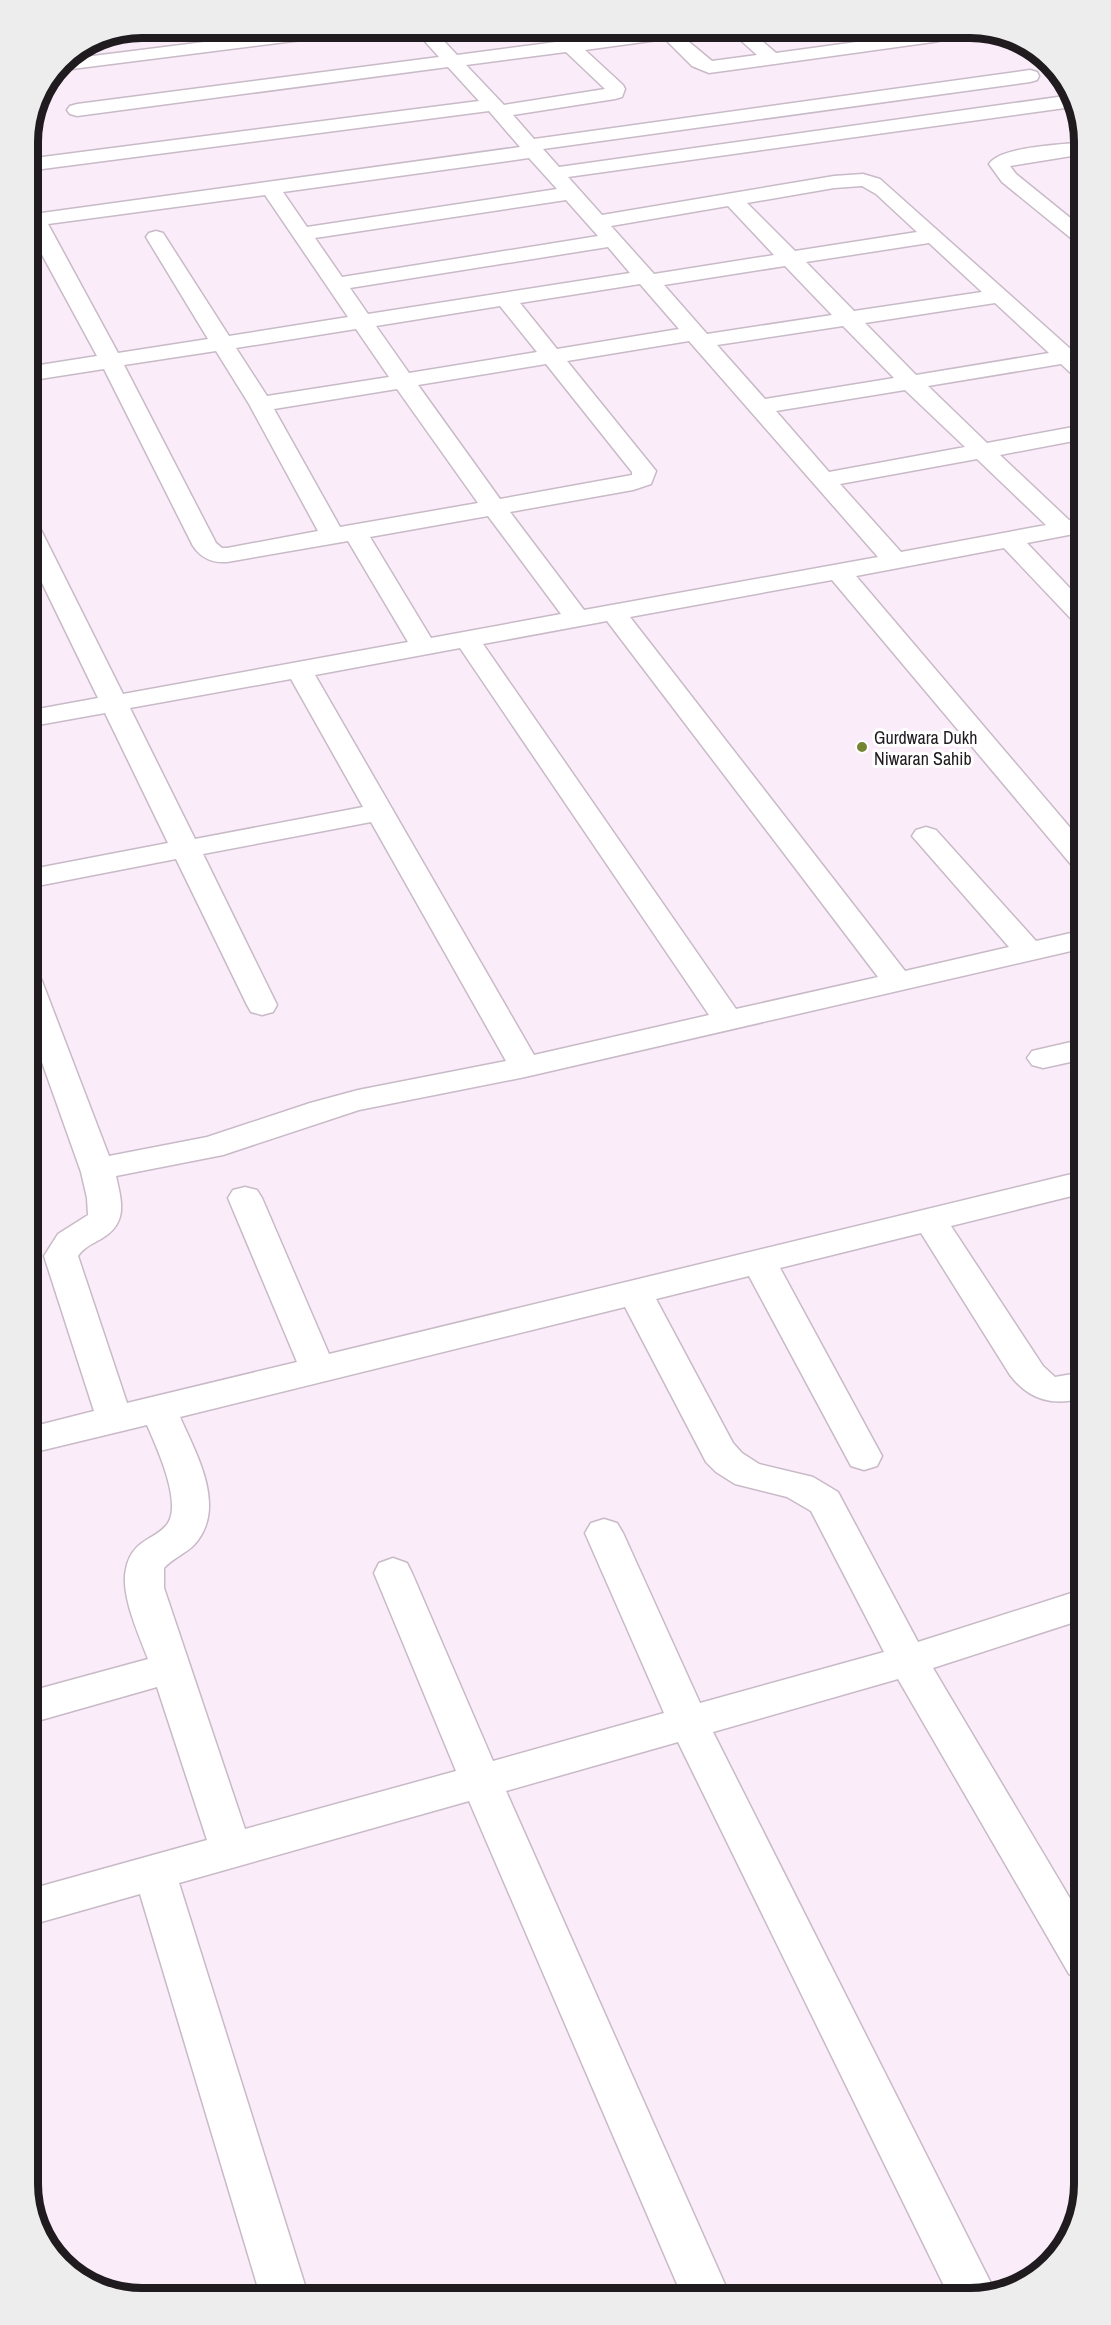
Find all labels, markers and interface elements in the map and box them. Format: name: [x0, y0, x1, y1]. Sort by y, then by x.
place label: Gurdwara Dukh Niwaran Sahib: [874, 725, 977, 771]
marker: Gurdwara Dukh Niwaran Sahib: [855, 740, 869, 754]

